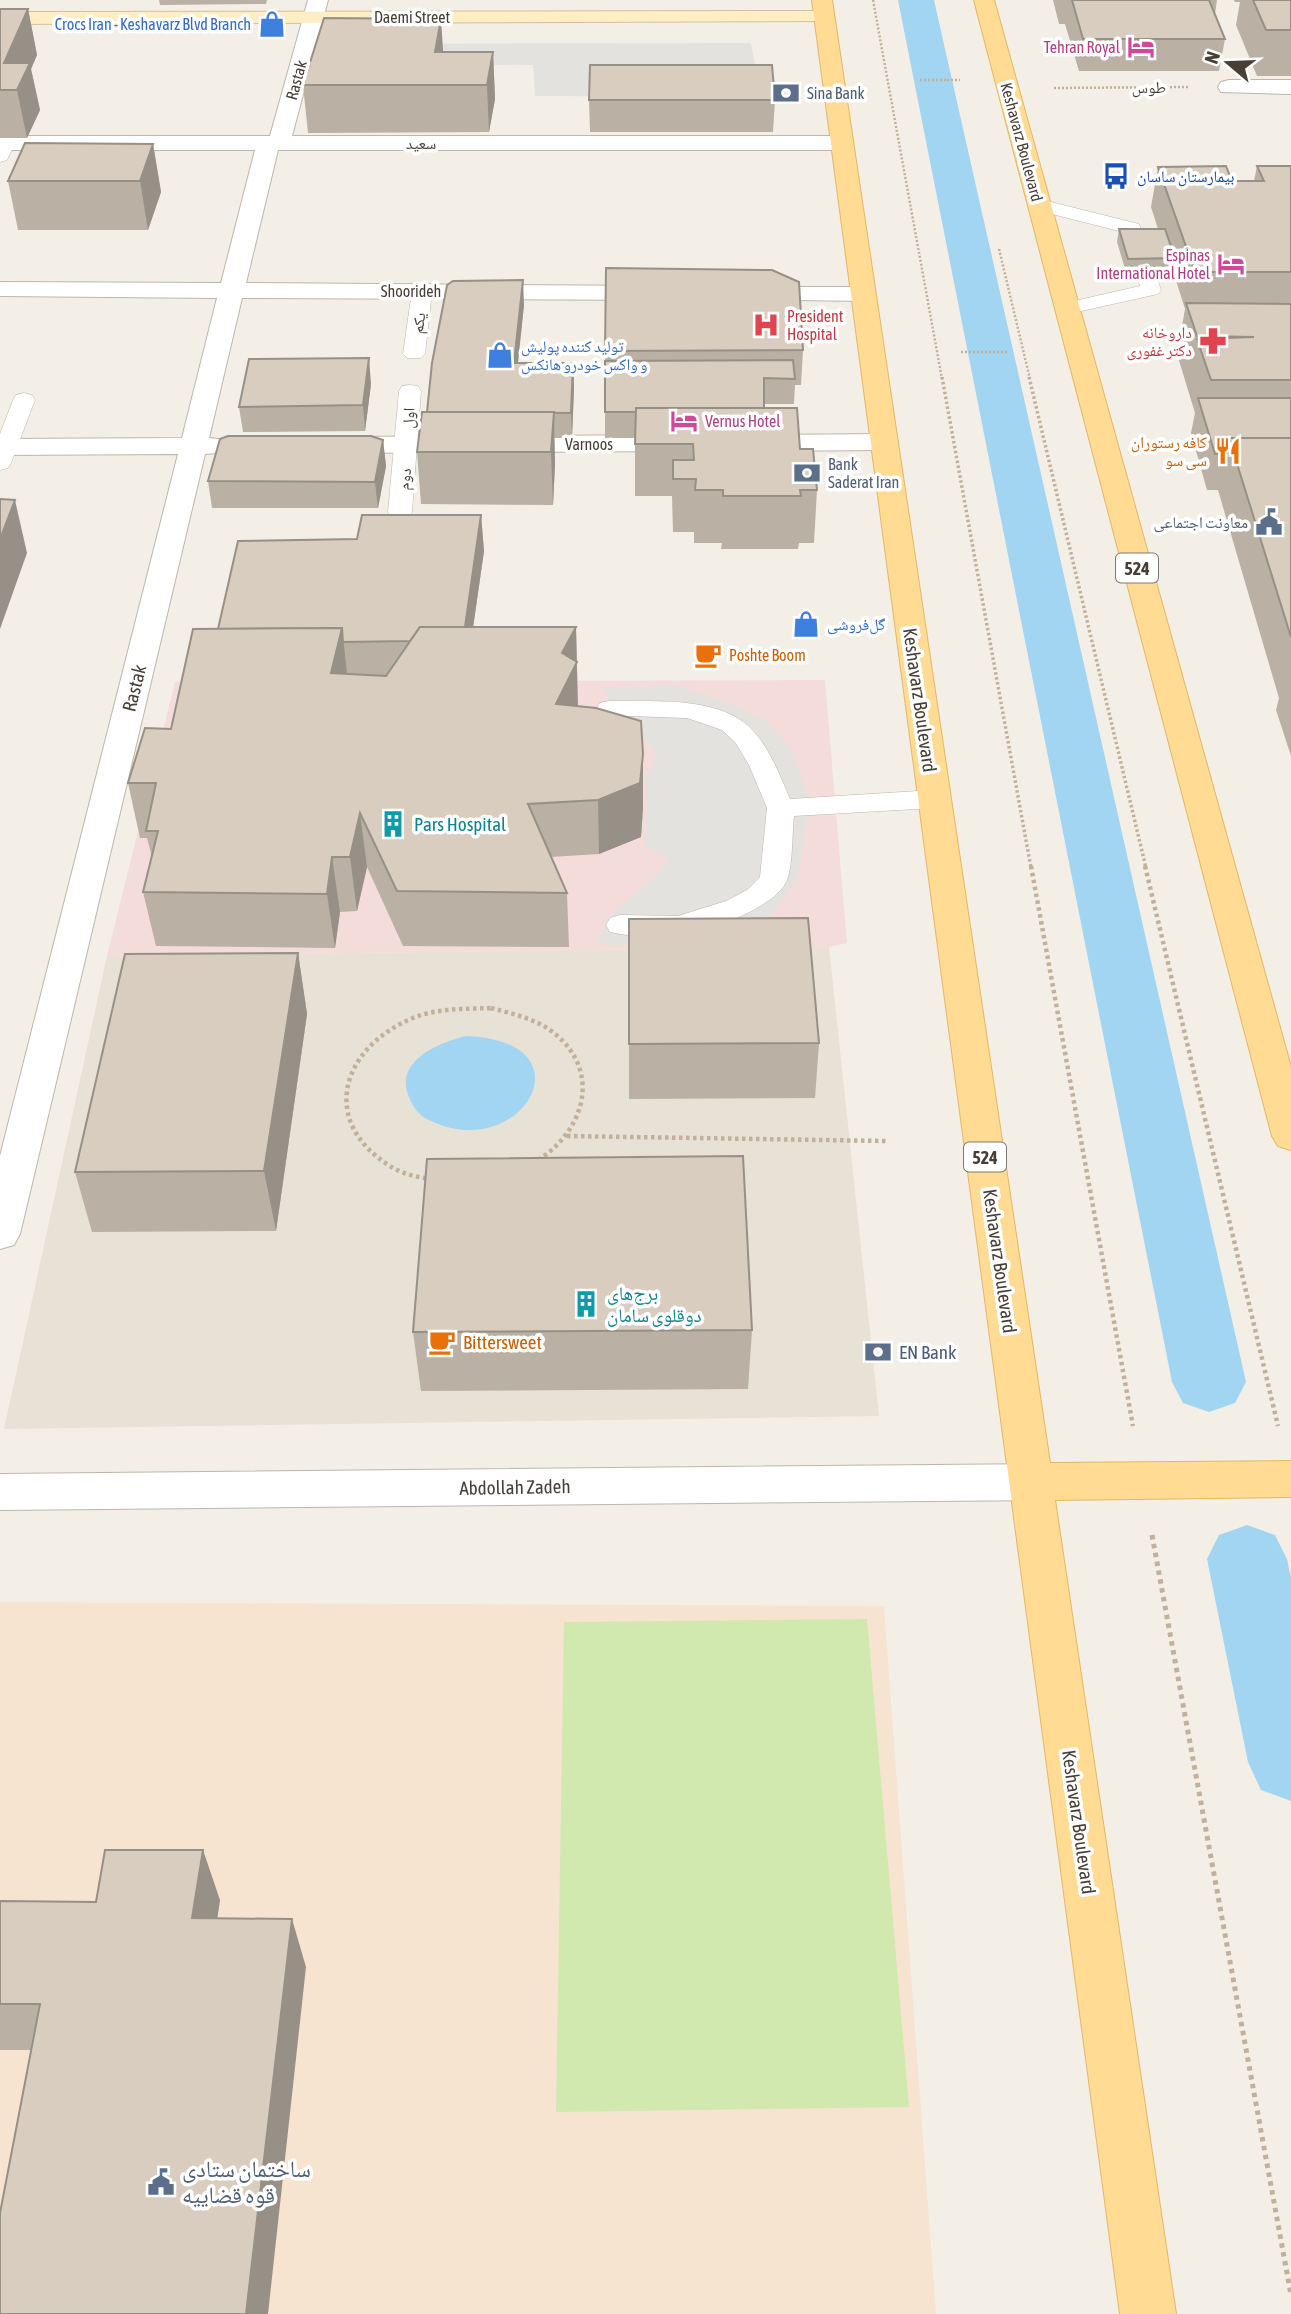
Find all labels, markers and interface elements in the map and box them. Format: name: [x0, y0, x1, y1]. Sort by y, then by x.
street label: Daemi Street: [374, 8, 450, 26]
shop icon: Crocs Iran - Keshavarz Blvd Branch: [257, 9, 287, 39]
place label: Crocs Iran - Keshavarz Blvd Branch: [55, 15, 251, 33]
north arrow: [1193, 28, 1263, 98]
hotel icon: Tehran Royal: [1126, 32, 1156, 62]
place label: Tehran Royal: [1044, 38, 1121, 57]
text: N: [1200, 49, 1224, 66]
street label: Rastak: [282, 58, 310, 102]
bank icon: Sina Bank: [771, 78, 801, 108]
street label: طوس: [1132, 78, 1166, 98]
street label: Keshavarz Boulevard: [997, 81, 1047, 203]
place label: Sina Bank: [807, 84, 865, 102]
street label: سعید: [406, 134, 436, 152]
bus stop icon: بیمارستان ساسان: [1101, 161, 1131, 191]
place label: بیمارستان ساسان: [1137, 167, 1234, 187]
place label: Espinas International Hotel: [1096, 246, 1211, 282]
hotel icon: Espinas International Hotel: [1216, 249, 1246, 279]
street label: Shoorideh: [381, 282, 441, 300]
place label: President Hospital: [787, 307, 844, 344]
hospital icon: President Hospital: [751, 310, 781, 340]
street label: یکم: [408, 311, 430, 335]
place label: داروخانه دکتر غفوری: [1126, 323, 1192, 361]
pharmacy icon: داروخانه دکتر غفوری: [1198, 326, 1228, 356]
place label: تولید کننده پولیش و واکس خودرو هانکس: [521, 337, 647, 375]
shop icon: تولید کننده پولیش و واکس خودرو هانکس: [485, 340, 515, 370]
hotel icon: Vernus Hotel: [669, 406, 699, 436]
street label: اول: [398, 407, 420, 429]
place label: Vernus Hotel: [705, 412, 781, 430]
place label: کافه رستوران سی سو: [1131, 433, 1207, 471]
street label: Varnoos: [565, 435, 613, 453]
restaurant icon: کافه رستوران سی سو: [1213, 436, 1243, 466]
place label: Bank Saderat Iran: [828, 455, 899, 491]
bank icon: Bank Saderat Iran: [792, 458, 822, 488]
street label: دوم: [394, 467, 416, 491]
public building icon: معاونت اجتماعی: [1254, 507, 1284, 537]
place label: معاونت اجتماعی: [1153, 513, 1248, 533]
road number: 524: [1116, 554, 1158, 582]
shop icon: گل‌فروشی: [791, 609, 821, 639]
place label: گل‌فروشی: [827, 615, 886, 635]
street label: Keshavarz Boulevard: [899, 627, 941, 773]
cafe icon: Poshte Boom: [693, 640, 723, 670]
place label: Poshte Boom: [729, 646, 806, 664]
street label: Rastak: [118, 662, 151, 714]
building icon: Pars Hospital: [378, 809, 408, 839]
place label: Pars Hospital: [414, 813, 506, 835]
road number: 524: [964, 1142, 1006, 1172]
street label: Keshavarz Boulevard: [979, 1188, 1021, 1334]
place label: برج‌های دوقلوی سامان: [607, 1282, 702, 1327]
building icon: برج‌های دوقلوی سامان: [571, 1289, 601, 1319]
cafe icon: Bittersweet: [427, 1327, 457, 1357]
place label: Bittersweet: [463, 1331, 542, 1353]
bank icon: EN Bank: [863, 1337, 893, 1367]
place label: EN Bank: [899, 1341, 957, 1363]
street label: Abdollah Zadeh: [459, 1475, 571, 1499]
street label: Keshavarz Boulevard: [1058, 1749, 1100, 1895]
place label: ساختمان ستادی قوه قضاییه: [182, 2156, 311, 2208]
public building icon: ساختمان ستادی قوه قضاییه: [146, 2167, 176, 2197]

